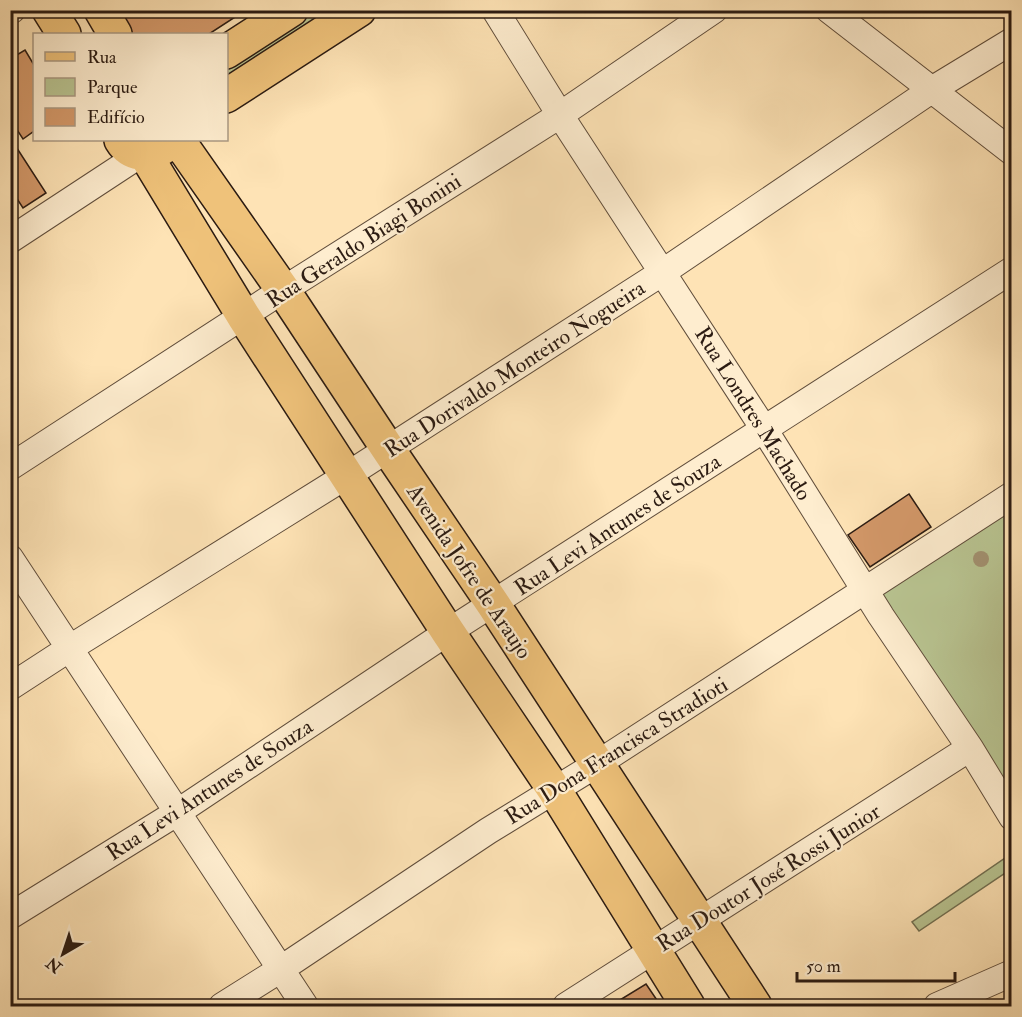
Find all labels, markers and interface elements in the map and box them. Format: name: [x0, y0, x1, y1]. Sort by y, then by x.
legend: [33, 33, 228, 141]
text: Rua: [87, 46, 117, 69]
text: Parque: [87, 76, 138, 99]
text: Edifício: [87, 106, 145, 129]
street label: Rua Geraldo Biagi Bonini: [261, 167, 466, 314]
street label: Rua Dorivaldo Monteiro Nogueira: [379, 273, 651, 464]
street label: Rua Londres Machado: [688, 321, 818, 506]
street label: Rua Levi Antunes de Souza: [509, 447, 727, 602]
street label: Avenida Jofre de Araujo: [400, 478, 538, 664]
street label: Rua Dona Francisca Stradioti: [500, 671, 733, 831]
street label: Rua Levi Antunes de Souza: [101, 712, 319, 867]
street label: Rua Doutor José Rossi Junior: [651, 797, 886, 958]
north arrow: [33, 924, 93, 984]
scale bar: [797, 945, 954, 983]
text: N: [42, 952, 67, 978]
text: 50 m: [806, 955, 841, 978]

